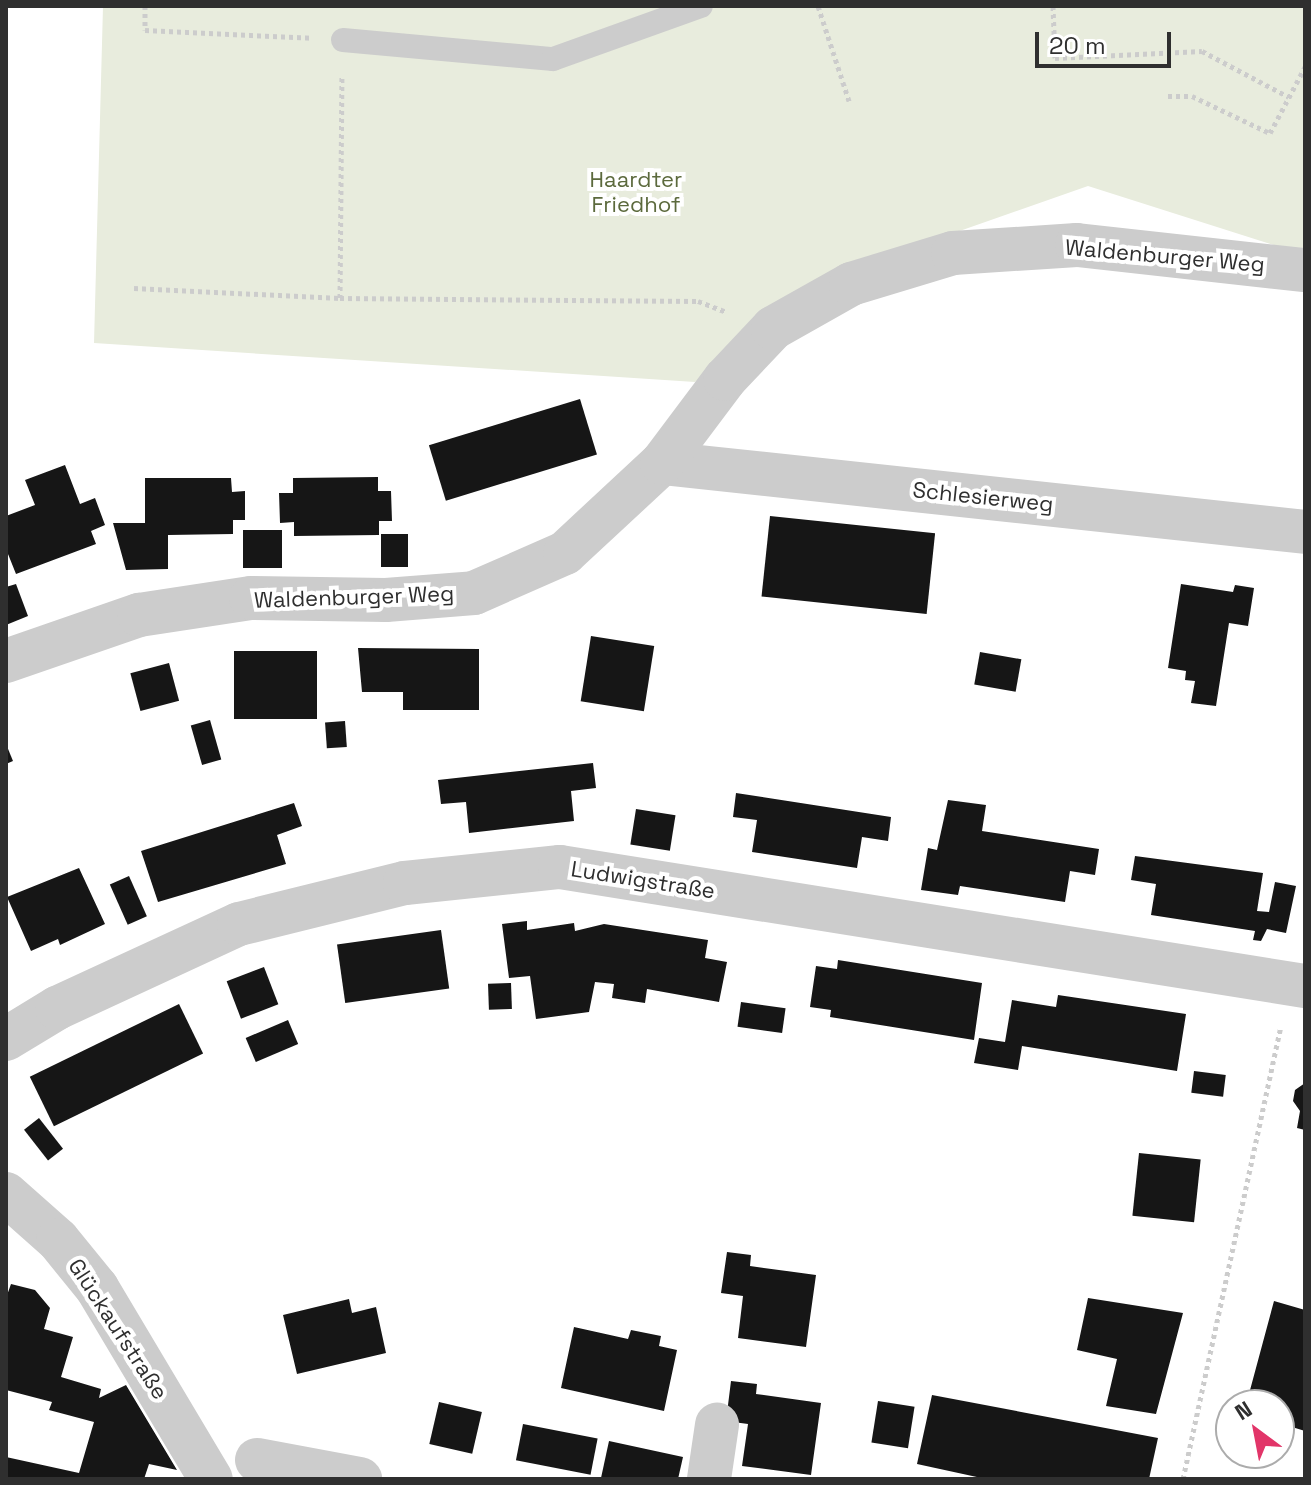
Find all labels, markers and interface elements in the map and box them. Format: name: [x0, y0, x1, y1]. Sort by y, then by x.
scale bar: [1039, 16, 1175, 66]
text: 20 m: [1049, 30, 1106, 61]
park label: Haardter Friedhof: [590, 166, 682, 218]
street label: Waldenburger Weg: [1064, 234, 1266, 278]
street label: Schlesierweg: [911, 476, 1055, 518]
street label: Waldenburger Weg: [253, 580, 455, 614]
street label: Ludwigstraße: [569, 856, 717, 904]
street label: Glückaufstraße: [63, 1254, 173, 1404]
north arrow: [1215, 1389, 1295, 1469]
text: N: [1230, 1395, 1257, 1426]

